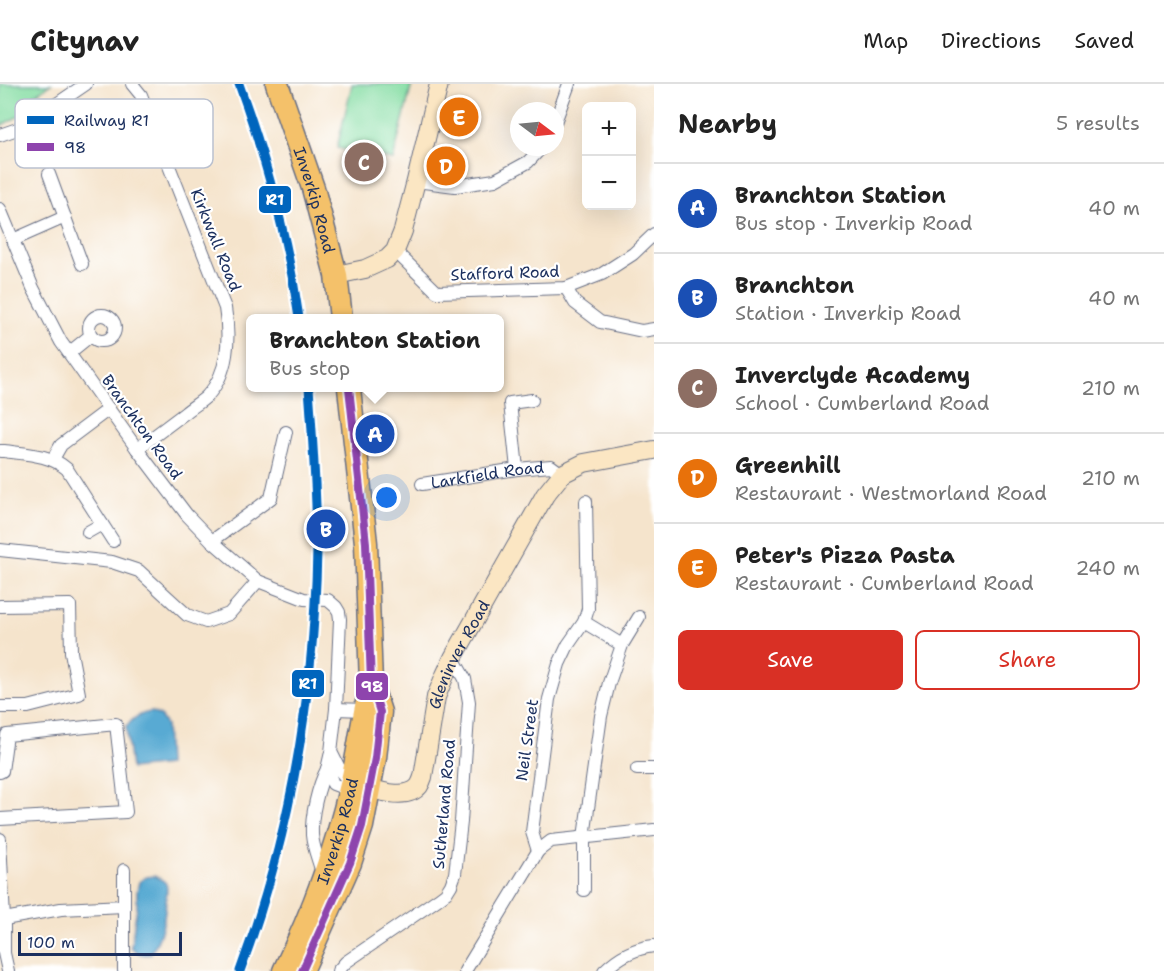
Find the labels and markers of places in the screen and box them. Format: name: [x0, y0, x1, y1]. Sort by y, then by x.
pin: E: [440, 94, 478, 140]
pin: C: [344, 140, 384, 184]
pin: D: [426, 144, 466, 188]
pin: A: [356, 412, 394, 456]
pin: B: [306, 506, 346, 552]

